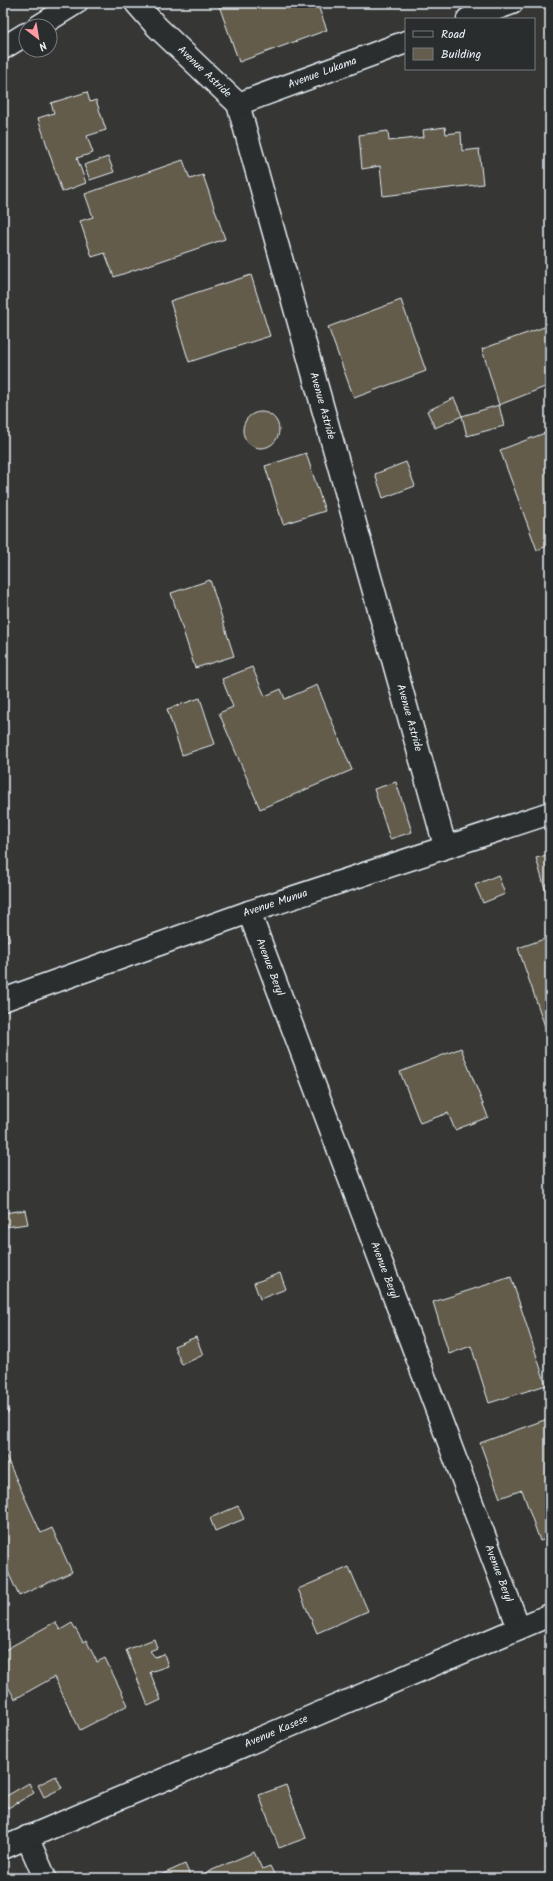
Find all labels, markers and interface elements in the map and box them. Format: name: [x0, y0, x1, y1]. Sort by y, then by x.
north arrow: [18, 18, 58, 58]
legend: [405, 18, 535, 70]
text: Road: [441, 25, 466, 44]
text: N: [35, 36, 50, 55]
street label: Avenue Astride: [173, 41, 236, 102]
text: Building: [441, 45, 481, 64]
street label: Avenue Lukama: [285, 52, 360, 94]
street label: Avenue Astride: [304, 370, 340, 442]
street label: Avenue Astride: [391, 682, 427, 754]
street label: Avenue Munua: [240, 884, 310, 922]
street label: Avenue Beryl: [251, 936, 289, 999]
street label: Avenue Beryl: [365, 1239, 403, 1302]
street label: Avenue Beryl: [479, 1542, 518, 1605]
street label: Avenue Kasese: [242, 1710, 311, 1753]

